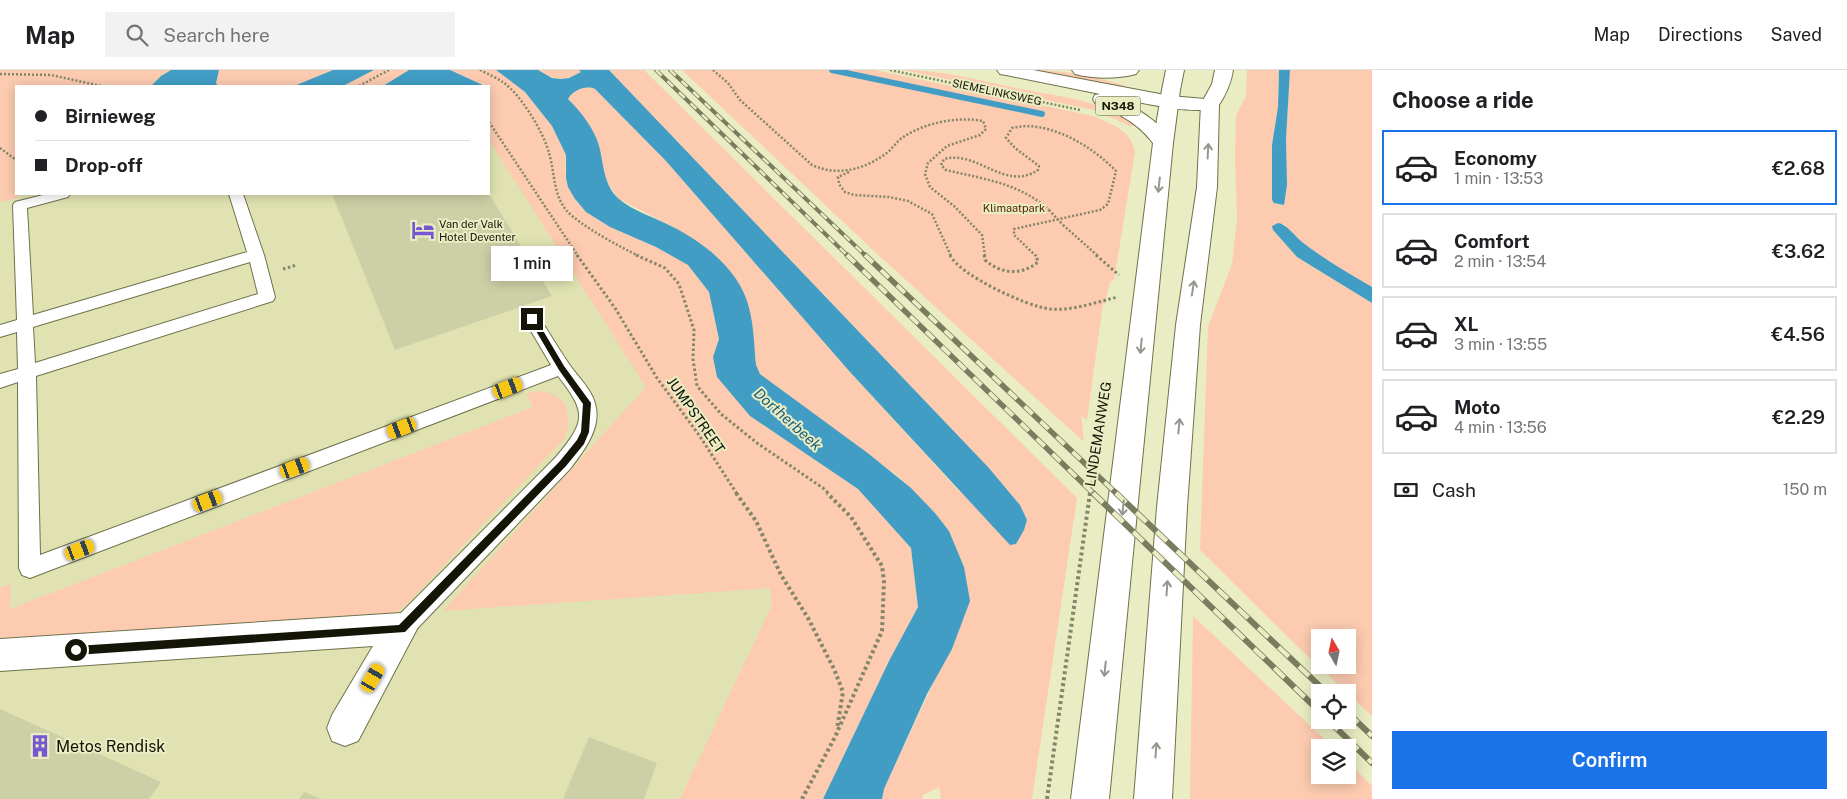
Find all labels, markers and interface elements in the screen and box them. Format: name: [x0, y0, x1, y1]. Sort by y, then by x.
search box: [105, 12, 455, 57]
text: Map: [25, 21, 75, 49]
icon: search: [123, 21, 151, 49]
text: Search here: [163, 24, 270, 46]
text: Map: [1593, 24, 1630, 45]
text: Directions: [1658, 24, 1743, 45]
text: Saved: [1771, 24, 1822, 45]
street label: SIEMELINKSWEG: [951, 77, 1043, 107]
text: Choose a ride: [1392, 87, 1534, 113]
road number: N348: [1096, 97, 1140, 116]
text: Birnieweg: [65, 105, 155, 127]
one-way arrow: [1204, 143, 1213, 159]
icon: car: [1394, 145, 1439, 190]
text: Economy: [1454, 147, 1537, 169]
text: Drop-off: [65, 154, 142, 176]
text: €2.68: [1772, 157, 1825, 179]
text: 1 min · 13:53: [1454, 169, 1543, 188]
one-way arrow: [1154, 176, 1164, 192]
park label: Klimaatpark: [983, 202, 1045, 214]
hotel icon: Van der Valk Hotel Deventer: [410, 217, 436, 243]
place label: Van der Valk Hotel Deventer: [439, 218, 516, 243]
icon: car: [1394, 228, 1439, 273]
text: Comfort: [1454, 230, 1530, 252]
text: €3.62: [1772, 240, 1825, 262]
callout: 1 min: [491, 246, 573, 282]
text: 2 min · 13:54: [1454, 252, 1546, 271]
text: 1 min: [513, 254, 551, 273]
one-way arrow: [1188, 281, 1198, 297]
route end: [521, 308, 543, 330]
icon: car: [1394, 311, 1439, 356]
text: XL: [1454, 313, 1479, 335]
text: €4.56: [1771, 323, 1825, 345]
text: 3 min · 13:55: [1454, 335, 1547, 354]
one-way arrow: [1136, 338, 1146, 354]
street label: JUMPSTREET: [664, 374, 728, 456]
car: [491, 376, 524, 400]
street label: LINDEMANWEG: [1082, 380, 1114, 488]
water label: Dortherbeek: [751, 384, 826, 454]
icon: car: [1394, 394, 1439, 439]
text: Moto: [1454, 396, 1500, 418]
text: €2.29: [1772, 406, 1825, 428]
car: [385, 416, 418, 440]
one-way arrow: [1174, 418, 1184, 434]
text: 4 min · 13:56: [1454, 418, 1547, 437]
car: [278, 456, 311, 480]
icon: cash: [1392, 476, 1420, 504]
text: Cash: [1432, 479, 1476, 501]
text: 150 m: [1783, 480, 1827, 499]
car: [191, 489, 224, 513]
one-way arrow: [1118, 499, 1128, 515]
car: [63, 538, 96, 562]
one-way arrow: [1162, 580, 1171, 596]
north arrow: [1311, 629, 1356, 674]
map controls: [1311, 629, 1356, 784]
route start: [65, 639, 87, 661]
car: [359, 661, 386, 695]
one-way arrow: [1100, 661, 1110, 677]
button: locate: [1311, 684, 1356, 729]
button: Confirm: [1392, 731, 1827, 789]
building icon: Metos Rendisk: [27, 733, 53, 759]
place label: Metos Rendisk: [56, 737, 165, 756]
button: layers: [1311, 739, 1356, 784]
one-way arrow: [1152, 743, 1161, 759]

